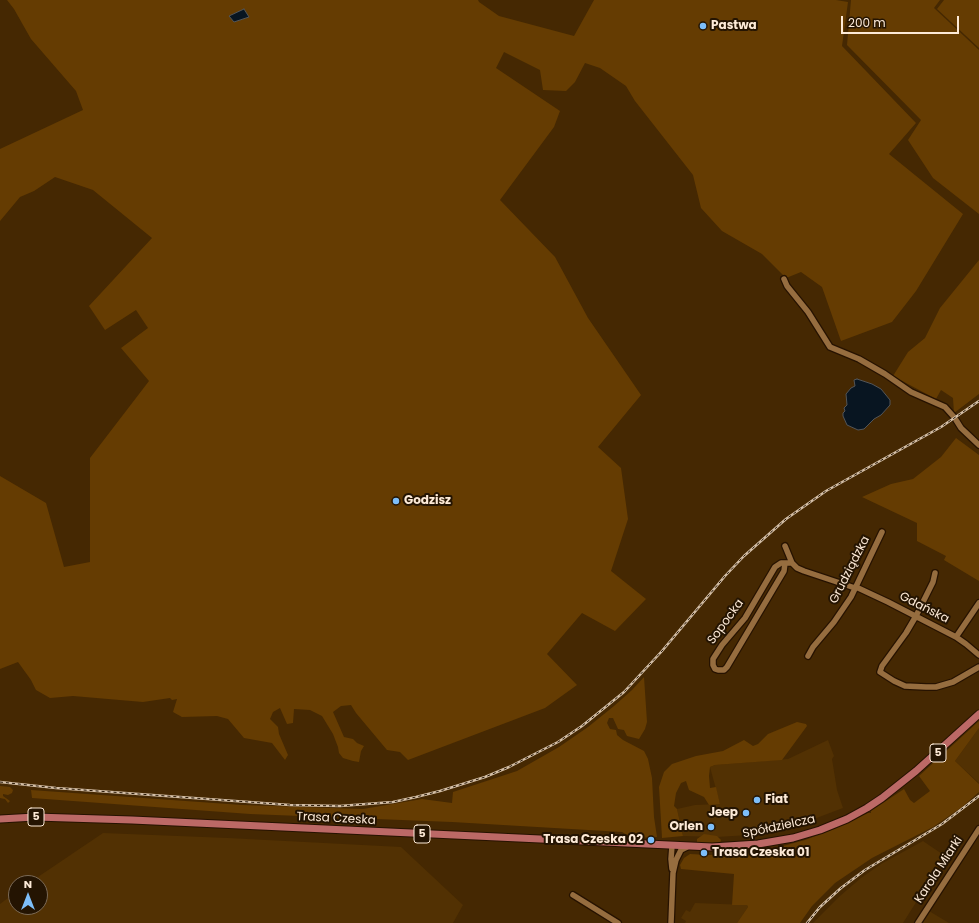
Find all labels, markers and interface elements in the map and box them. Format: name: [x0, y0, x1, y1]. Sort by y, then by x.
scale bar: [843, 8, 961, 34]
text: 200 m: [848, 14, 886, 31]
place label: Pastwa: [711, 19, 757, 33]
marker: Pastwa: [698, 21, 708, 31]
place label: Godzisz: [404, 494, 451, 508]
marker: Godzisz: [391, 496, 401, 506]
street label: Grudziądzka: [827, 534, 873, 606]
street label: Gdańska: [897, 589, 951, 627]
street label: Sopocka: [705, 597, 747, 647]
road number: 5: [930, 744, 946, 762]
place label: Fiat: [765, 793, 788, 807]
marker: Fiat: [752, 795, 762, 805]
place label: Jeep: [708, 806, 738, 820]
road number: 5: [28, 808, 44, 826]
marker: Jeep: [741, 808, 751, 818]
street label: Trasa Czeska: [296, 810, 376, 828]
street label: Spółdzielcza: [741, 812, 817, 842]
place label: Orlen: [669, 820, 703, 834]
marker: Orlen: [706, 822, 716, 832]
road number: 5: [414, 825, 430, 843]
place label: Trasa Czeska 02: [543, 833, 643, 847]
street label: Karola Miarki: [912, 834, 966, 906]
marker: Trasa Czeska 02: [646, 835, 656, 845]
place label: Trasa Czeska 01: [712, 846, 809, 860]
marker: Trasa Czeska 01: [699, 848, 709, 858]
north arrow: [8, 875, 48, 915]
text: N: [24, 876, 32, 892]

